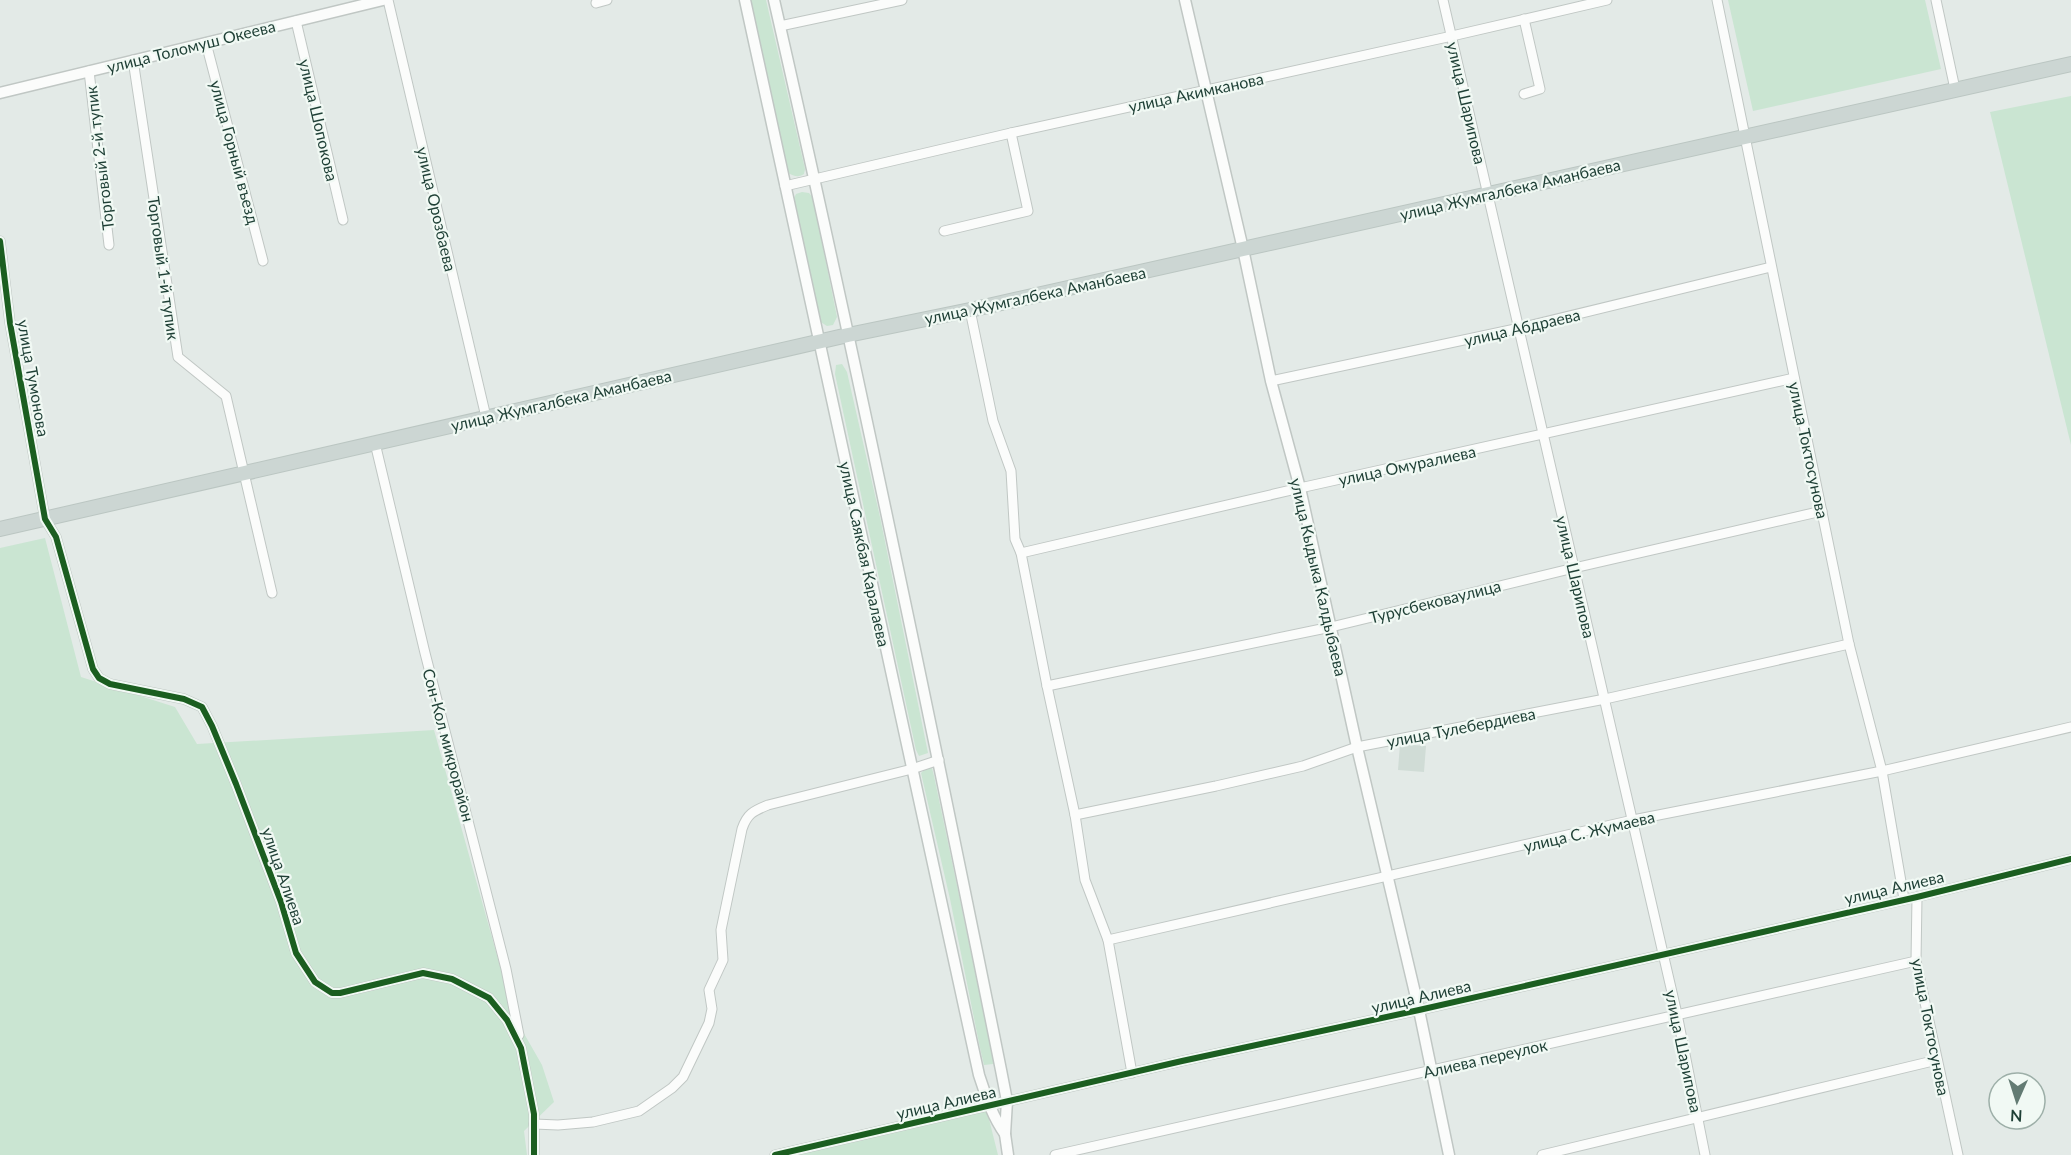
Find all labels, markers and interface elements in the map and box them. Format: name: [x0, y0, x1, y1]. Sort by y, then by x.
street label: улица Толомуш Океева: [105, 16, 277, 76]
street label: улица Шарипова: [1444, 40, 1490, 166]
street label: улица Шопокова: [296, 57, 342, 183]
street label: улица Акимканова: [1127, 68, 1265, 116]
street label: улица Горный въезд: [207, 78, 263, 226]
street label: Торговый 2-й тупик: [81, 84, 117, 231]
street label: улица Орозбаева: [413, 145, 461, 273]
street label: улица Жумгалбека Аманбаева: [1398, 154, 1622, 224]
street label: Торговый 1-й тупик: [145, 195, 184, 342]
street label: улица Жумгалбека Аманбаева: [923, 262, 1147, 328]
street label: улица Абдраева: [1462, 304, 1582, 350]
street label: улица Тумонова: [14, 318, 54, 438]
street label: улица Жумгалбека Аманбаева: [449, 365, 673, 435]
street label: улица Токтосунова: [1785, 380, 1833, 520]
street label: улица Омуралиева: [1337, 441, 1477, 489]
street label: улица Саякбая Каралаева: [836, 460, 894, 648]
street label: улица Кыдыка Калдыбаева: [1287, 476, 1351, 678]
street label: улица Шарипова: [1553, 514, 1599, 640]
street label: Турусбековаулица: [1367, 575, 1503, 627]
street label: Сон-Кол микрорайон: [419, 666, 479, 824]
street label: улица Тулебердиева: [1385, 703, 1537, 751]
street label: улица С. Жумаева: [1522, 807, 1656, 855]
street label: улица Алиева: [258, 825, 310, 927]
street label: улица Алиева: [1842, 866, 1946, 908]
street label: улица Токтосунова: [1908, 957, 1954, 1097]
street label: улица Алиева: [1369, 975, 1473, 1017]
street label: улица Шарипова: [1662, 988, 1706, 1114]
street label: Алиева переулок: [1421, 1034, 1550, 1082]
north arrow: [1987, 1071, 2047, 1131]
street label: улица Алиева: [894, 1081, 998, 1123]
text: N: [2010, 1107, 2023, 1126]

